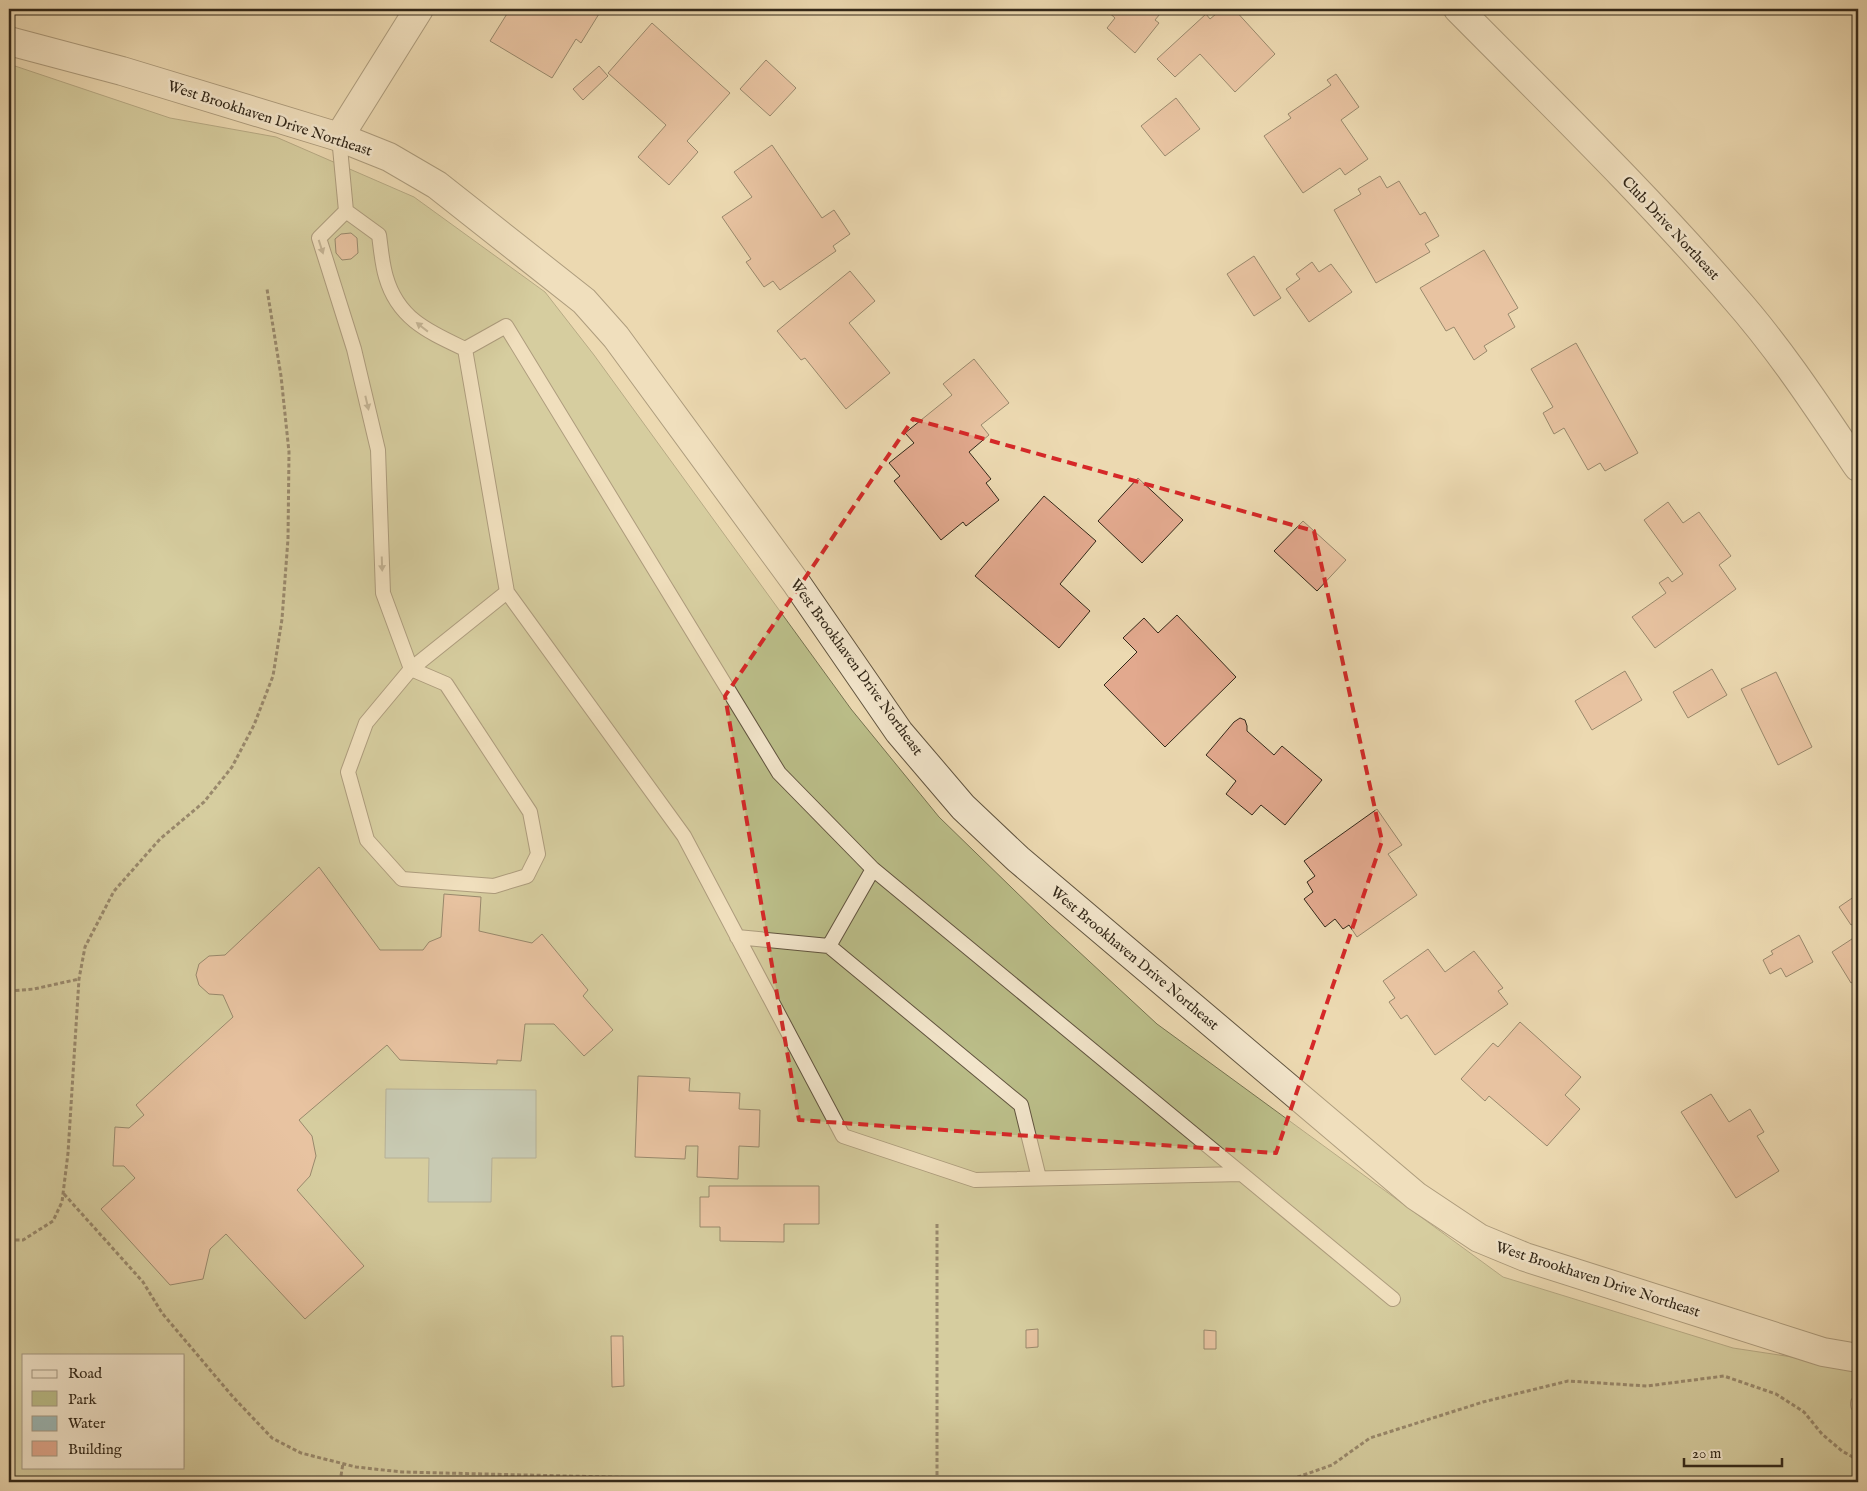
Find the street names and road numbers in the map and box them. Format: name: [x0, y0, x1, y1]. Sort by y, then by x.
street label: West Brookhaven Drive Northeast: [165, 76, 375, 161]
street label: Club Drive Northeast: [1618, 172, 1724, 284]
street label: West Brookhaven Drive Northeast: [786, 575, 927, 759]
street label: West Brookhaven Drive Northeast: [1047, 882, 1223, 1034]
street label: West Brookhaven Drive Northeast: [1493, 1237, 1703, 1322]

